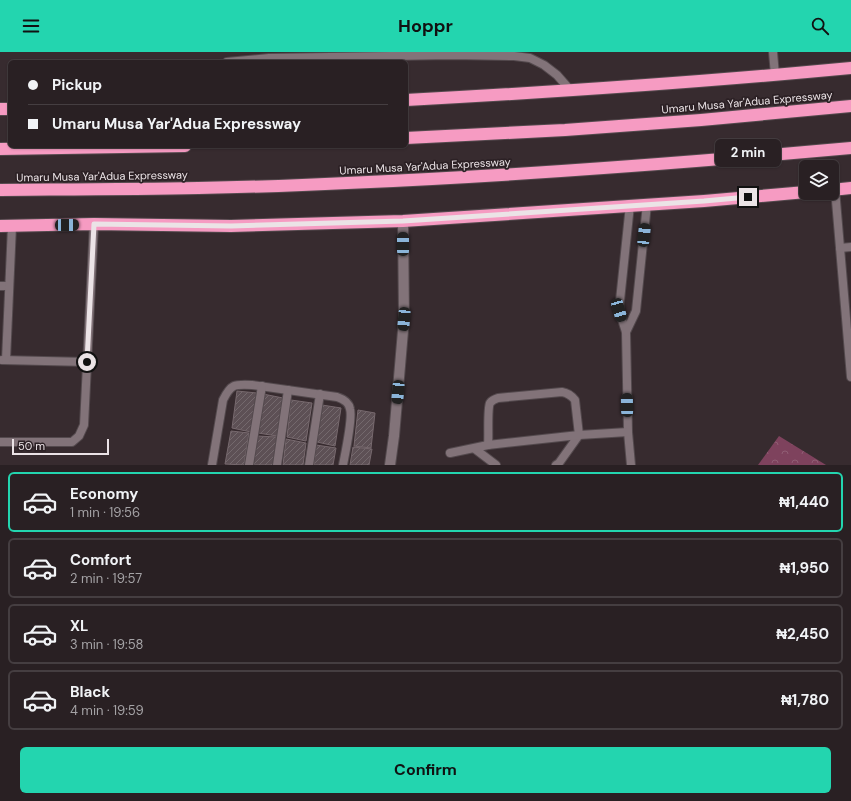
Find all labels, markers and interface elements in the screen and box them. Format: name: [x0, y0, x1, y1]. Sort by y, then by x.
text: Hoppr: [398, 14, 453, 38]
icon: menu: [20, 15, 42, 37]
icon: search: [809, 15, 831, 37]
text: Pickup: [52, 75, 102, 95]
street label: Umaru Musa Yar'Adua Expressway: [661, 88, 833, 116]
text: Umaru Musa Yar'Adua Expressway: [52, 114, 301, 134]
callout: 2 min: [715, 139, 781, 167]
text: 2 min: [731, 144, 765, 161]
street label: Umaru Musa Yar'Adua Expressway: [339, 155, 511, 177]
map controls: [799, 160, 839, 200]
button: layers: [799, 160, 839, 200]
street label: Umaru Musa Yar'Adua Expressway: [16, 168, 188, 184]
route end: [739, 188, 757, 206]
car: [55, 219, 79, 231]
car: [637, 222, 651, 248]
car: [397, 232, 409, 256]
car: [610, 297, 628, 323]
car: [397, 307, 411, 331]
route start: [78, 353, 96, 371]
car: [391, 380, 405, 404]
car: [621, 393, 633, 417]
scale bar: [12, 437, 109, 456]
text: 50 m: [18, 439, 45, 453]
icon: car: [22, 484, 58, 520]
text: Economy: [70, 484, 138, 504]
text: ₦1,440: [779, 492, 829, 512]
text: 1 min · 19:56: [70, 504, 140, 521]
icon: car: [22, 550, 58, 586]
text: Comfort: [70, 550, 131, 570]
text: ₦1,950: [780, 558, 829, 578]
text: 2 min · 19:57: [70, 570, 142, 587]
icon: car: [22, 616, 58, 652]
text: XL: [70, 616, 88, 636]
text: ₦2,450: [776, 624, 829, 644]
text: 3 min · 19:58: [70, 636, 143, 653]
icon: car: [22, 682, 58, 718]
text: Black: [70, 682, 110, 702]
text: ₦1,780: [781, 690, 829, 710]
text: 4 min · 19:59: [70, 702, 144, 719]
button: Confirm: [20, 747, 831, 793]

